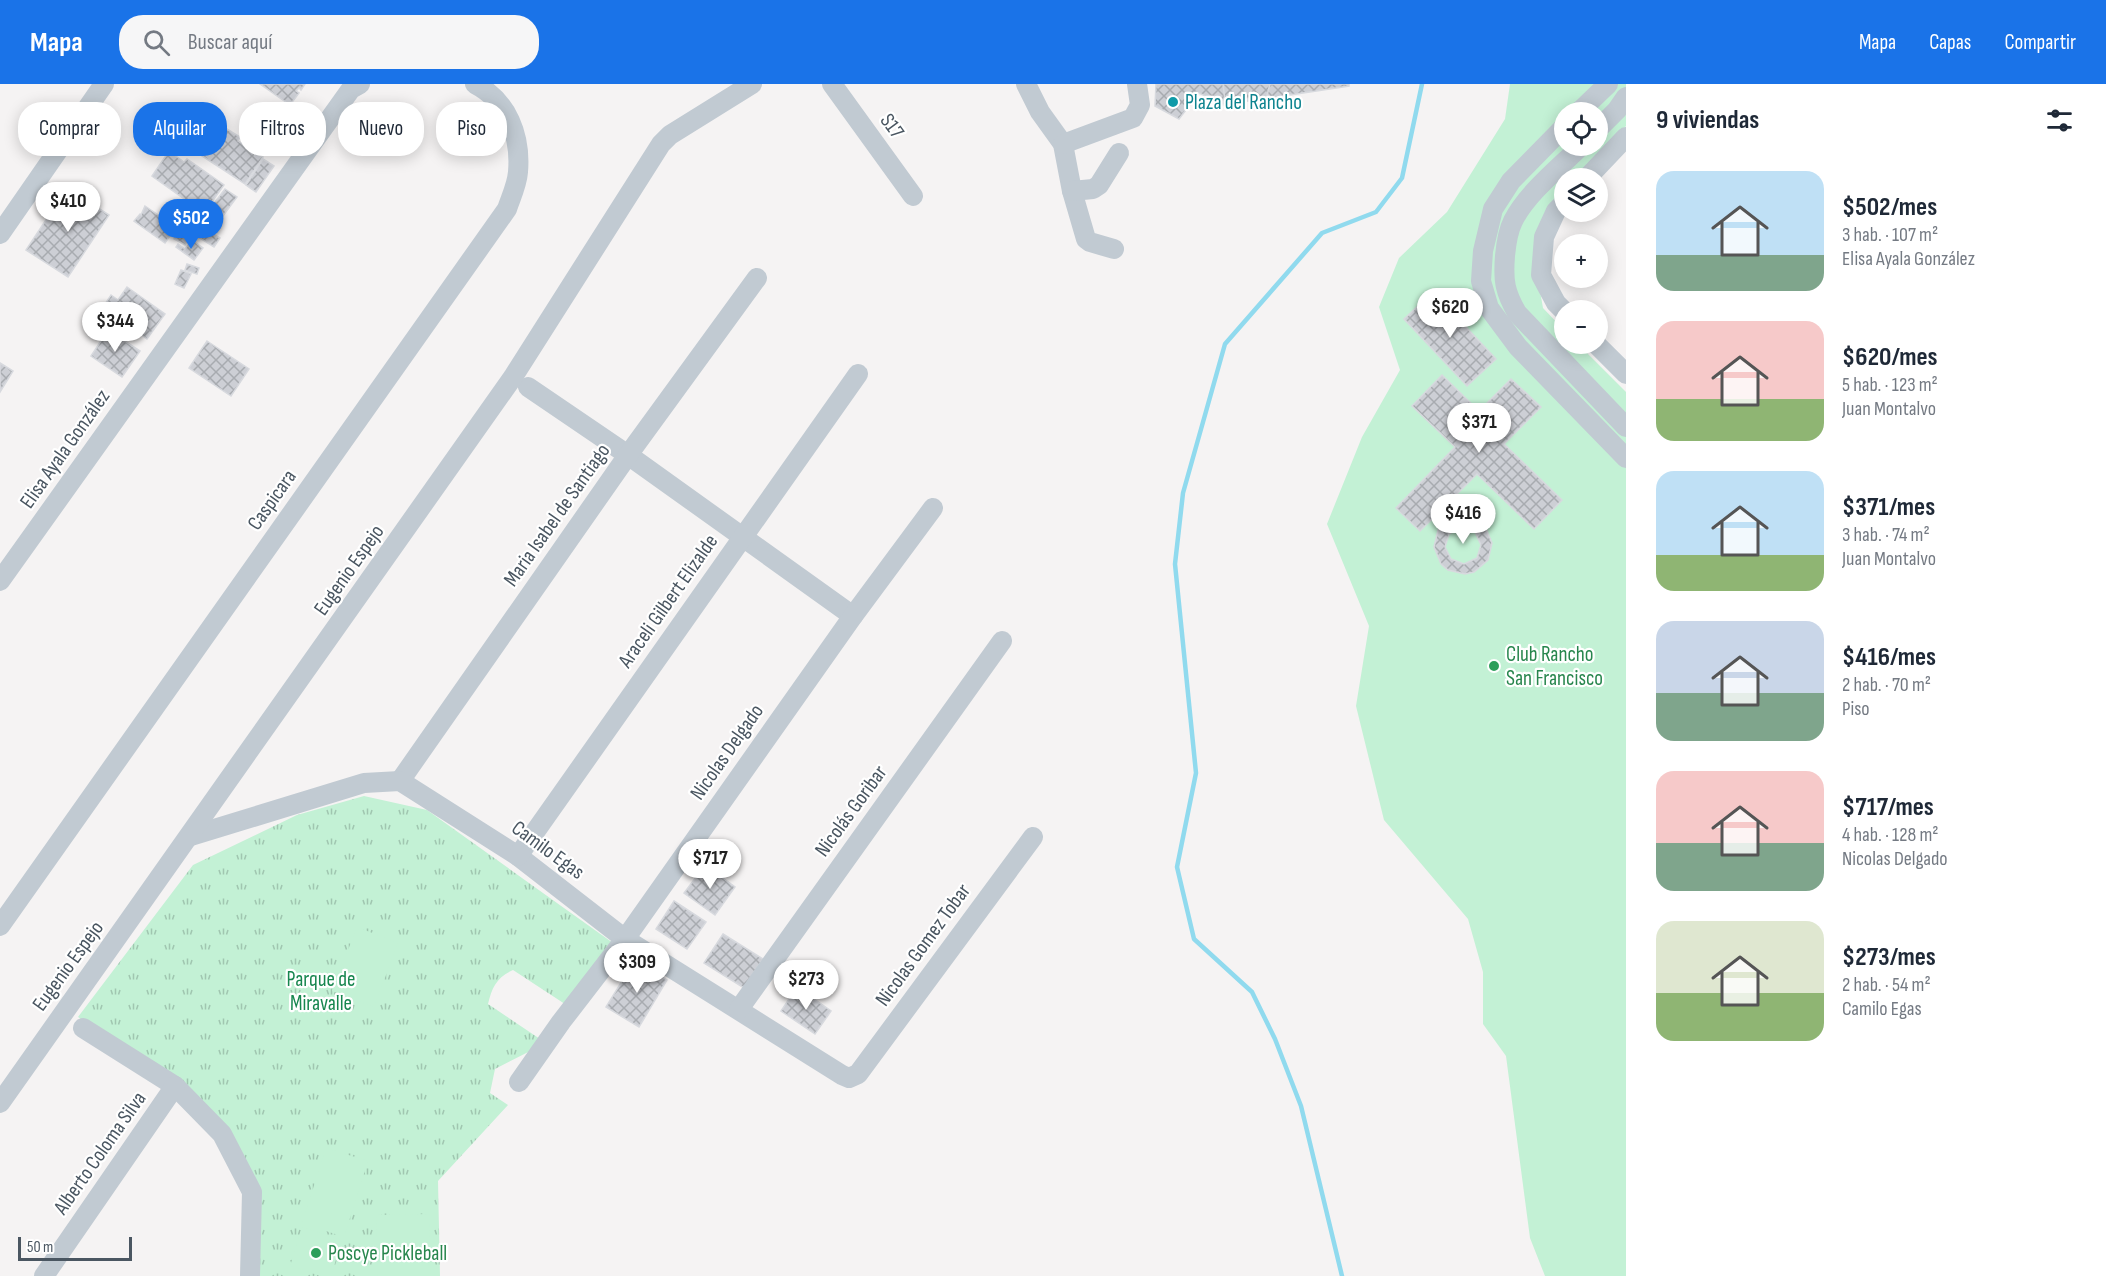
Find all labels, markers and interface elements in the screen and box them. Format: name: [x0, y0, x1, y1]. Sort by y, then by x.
search box: [119, 15, 539, 69]
text: Mapa: [30, 26, 83, 59]
icon: search: [140, 26, 173, 59]
text: Buscar aquí: [188, 29, 272, 56]
text: Mapa: [1859, 30, 1896, 55]
text: Capas: [1929, 30, 1971, 55]
text: Compartir: [2004, 30, 2076, 55]
place label: Plaza del Rancho: [1185, 90, 1302, 115]
marker: Plaza del Rancho: [1166, 95, 1180, 109]
chip: Comprar: [18, 102, 121, 156]
chip: Alquilar: [133, 102, 227, 156]
chip: Filtros: [239, 102, 326, 156]
chip: Nuevo: [338, 102, 424, 156]
chip: Piso: [436, 102, 507, 156]
map controls: [1554, 102, 1608, 354]
button: locate: [1554, 102, 1608, 156]
icon: filters: [2043, 104, 2076, 137]
text: 9 viviendas: [1656, 105, 1759, 136]
street label: S17: [875, 109, 910, 144]
button: layers: [1554, 168, 1608, 222]
pin: $410: [32, 182, 104, 233]
text: $410: [50, 189, 86, 213]
text: $502/mes: [1842, 192, 1937, 223]
icon: home: [1704, 195, 1776, 267]
pin: $502: [155, 199, 227, 250]
text: $502: [172, 206, 210, 230]
text: 3 hab. · 107 m²: [1842, 223, 1938, 247]
button: +: [1554, 234, 1608, 288]
text: Elisa Ayala González: [1842, 247, 1975, 271]
pin: $620: [1414, 288, 1486, 339]
text: $620: [1431, 295, 1469, 319]
button: −: [1554, 300, 1608, 354]
pin: $344: [79, 302, 151, 353]
text: $344: [96, 309, 134, 333]
text: $620/mes: [1842, 342, 1938, 373]
icon: home: [1704, 345, 1776, 417]
text: 5 hab. · 123 m²: [1842, 373, 1938, 397]
street label: Elisa Ayala González: [15, 384, 115, 513]
text: Juan Montalvo: [1842, 397, 1936, 421]
pin: $371: [1443, 403, 1515, 454]
text: $371: [1461, 410, 1497, 434]
street label: Maria Isabel de Santiago: [499, 439, 615, 591]
street label: Caspicara: [242, 465, 302, 535]
text: $371/mes: [1842, 492, 1935, 523]
pin: $416: [1427, 494, 1499, 545]
icon: home: [1704, 495, 1776, 567]
text: $416: [1445, 501, 1481, 525]
street label: Eugenio Espejo: [309, 520, 389, 620]
text: 3 hab. · 74 m²: [1842, 523, 1930, 547]
street label: Araceli Gilbert Elizalde: [612, 530, 723, 673]
text: Juan Montalvo: [1842, 547, 1936, 571]
place label: Club Rancho San Francisco: [1506, 642, 1603, 691]
text: $416/mes: [1842, 642, 1936, 673]
icon: home: [1704, 645, 1776, 717]
marker: Club Rancho San Francisco: [1487, 659, 1501, 673]
text: 2 hab. · 70 m²: [1842, 673, 1931, 697]
text: Piso: [1842, 697, 1870, 721]
street label: Nicolas Delgado: [685, 699, 769, 805]
street label: Nicolás Goribar: [810, 761, 892, 861]
text: $717/mes: [1842, 792, 1934, 823]
icon: home: [1704, 795, 1776, 867]
street label: Camilo Egas: [507, 815, 589, 885]
text: 4 hab. · 128 m²: [1842, 823, 1939, 847]
pin: $717: [674, 839, 746, 890]
text: $717: [692, 846, 728, 870]
text: Nicolas Delgado: [1842, 847, 1948, 871]
street label: Nicolas Gomez Tobar: [870, 879, 976, 1011]
street label: Eugenio Espejo: [27, 916, 109, 1016]
text: $273/mes: [1842, 942, 1936, 973]
pin: $309: [601, 943, 673, 994]
icon: home: [1704, 945, 1776, 1017]
text: $309: [618, 950, 656, 974]
pin: $273: [770, 960, 842, 1011]
park label: Parque de Miravalle: [287, 967, 355, 1016]
text: $273: [788, 967, 824, 991]
text: 2 hab. · 54 m²: [1842, 973, 1931, 997]
text: Camilo Egas: [1842, 997, 1922, 1021]
street label: Alberto Coloma Silva: [48, 1087, 151, 1220]
scale bar: [18, 1234, 132, 1262]
text: 50 m: [27, 1238, 53, 1257]
place label: Poscye Pickleball: [328, 1241, 447, 1266]
marker: Poscye Pickleball: [309, 1246, 323, 1260]

